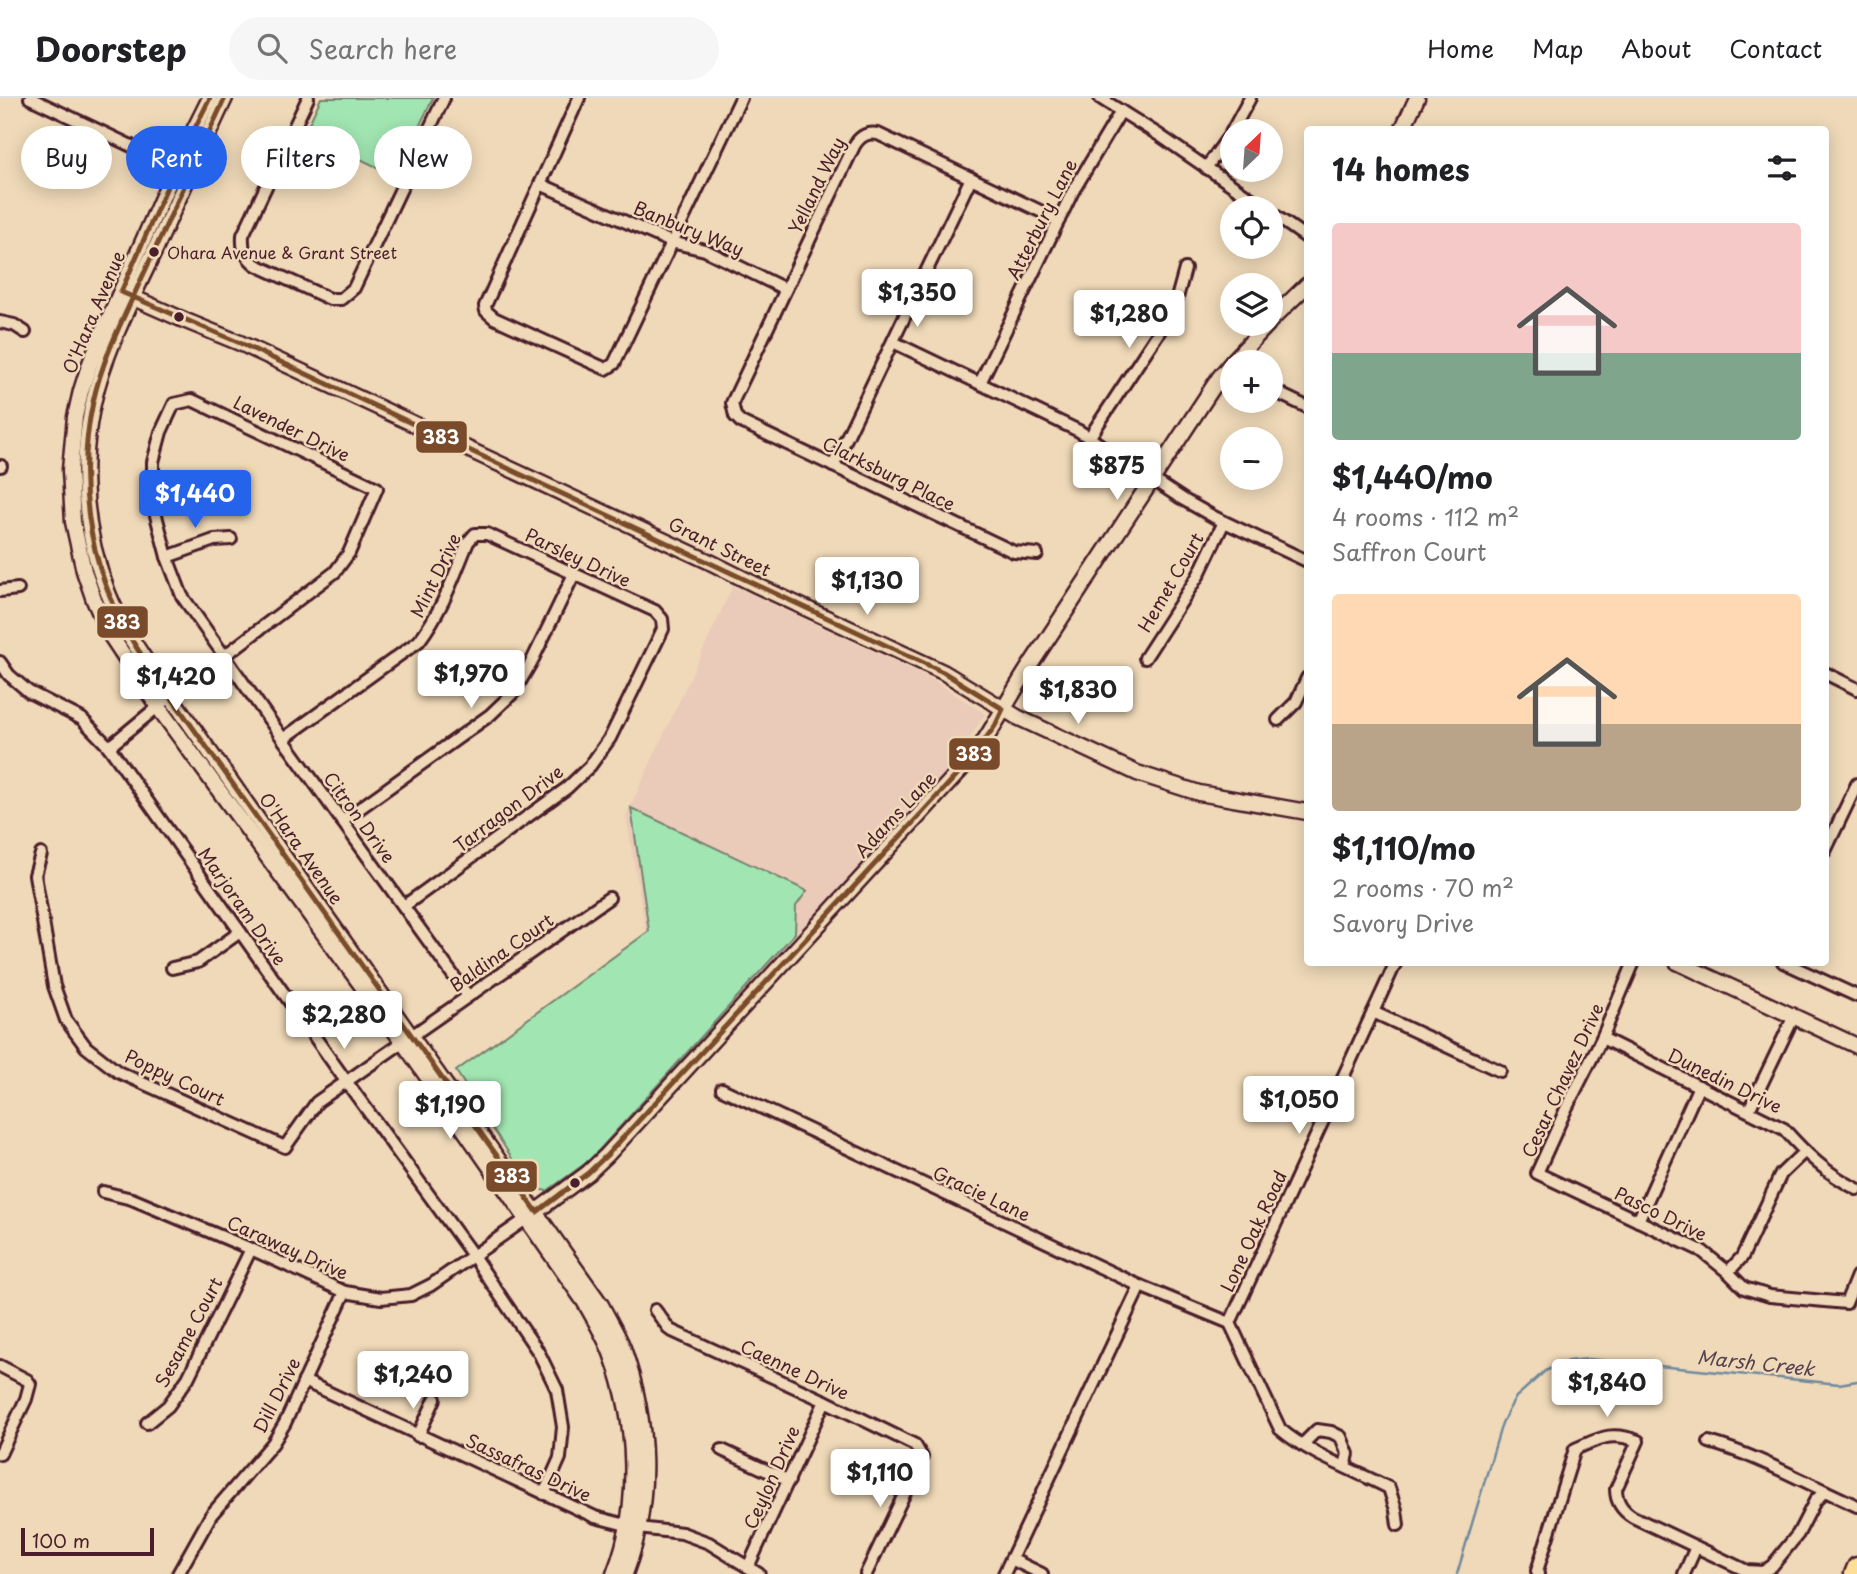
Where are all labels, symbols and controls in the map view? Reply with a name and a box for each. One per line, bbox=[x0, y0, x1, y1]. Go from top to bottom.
search box bbox=[229, 17, 719, 80]
text: Doorstep bbox=[35, 23, 187, 73]
icon: search bbox=[253, 29, 291, 67]
text: Search here bbox=[309, 29, 457, 68]
text: Home bbox=[1427, 30, 1494, 66]
text: Map bbox=[1532, 30, 1583, 66]
text: About bbox=[1621, 30, 1691, 66]
text: Contact bbox=[1729, 30, 1822, 66]
north arrow bbox=[1220, 119, 1283, 182]
map controls bbox=[1220, 119, 1283, 490]
chip: Buy bbox=[21, 126, 112, 189]
chip: Rent bbox=[126, 126, 227, 189]
chip: Filters bbox=[241, 126, 360, 189]
chip: New bbox=[374, 126, 472, 189]
street label: Yelland Way bbox=[781, 132, 851, 238]
text: 14 homes bbox=[1332, 146, 1470, 191]
icon: filters bbox=[1763, 149, 1801, 187]
street label: Atterbury Lane bbox=[999, 154, 1083, 284]
street label: Banbury Way bbox=[630, 194, 748, 262]
button: locate bbox=[1220, 196, 1283, 259]
place label: Ohara Avenue & Grant Street bbox=[167, 240, 398, 264]
marker: Ohara Avenue & Grant Street bbox=[147, 245, 161, 259]
street label: O'Hara Avenue bbox=[55, 246, 131, 378]
icon: home bbox=[1504, 268, 1630, 394]
pin: $1,350 bbox=[860, 270, 974, 329]
button: layers bbox=[1220, 273, 1283, 336]
text: $1,350 bbox=[878, 274, 956, 309]
pin: $1,280 bbox=[1072, 290, 1186, 350]
text: $1,280 bbox=[1090, 295, 1168, 330]
unlabelled marker bbox=[172, 310, 186, 324]
button: + bbox=[1220, 350, 1283, 413]
street label: Lavender Drive bbox=[229, 388, 355, 468]
line badge: 383 bbox=[415, 420, 468, 454]
text: 383 bbox=[423, 422, 460, 450]
button: − bbox=[1220, 427, 1283, 490]
street label: Clarksburg Place bbox=[818, 429, 960, 517]
pin: $875 bbox=[1076, 442, 1158, 502]
text: $875 bbox=[1089, 447, 1145, 482]
text: $1,440/mo bbox=[1332, 454, 1493, 499]
pin: $1,440 bbox=[138, 470, 252, 530]
text: $1,440 bbox=[155, 475, 235, 510]
text: 4 rooms · 112 m² bbox=[1332, 499, 1519, 534]
street label: Grant Street bbox=[664, 509, 776, 583]
street label: Parsley Drive bbox=[521, 521, 635, 593]
street label: Hemet Court bbox=[1130, 527, 1210, 637]
street label: Mint Drive bbox=[403, 528, 467, 622]
text: Saffron Court bbox=[1332, 534, 1486, 569]
pin: $1,130 bbox=[810, 558, 924, 617]
text: $1,130 bbox=[831, 562, 903, 597]
line badge: 383 bbox=[96, 605, 149, 639]
text: 383 bbox=[104, 607, 141, 635]
icon: home bbox=[1504, 639, 1630, 765]
pin: $1,970 bbox=[414, 650, 528, 710]
pin: $1,420 bbox=[119, 654, 233, 713]
text: $1,970 bbox=[434, 655, 508, 690]
text: $1,420 bbox=[136, 658, 216, 693]
pin: $1,830 bbox=[1021, 666, 1135, 726]
text: $1,830 bbox=[1039, 671, 1117, 706]
line badge: 383 bbox=[948, 737, 1001, 771]
text: 383 bbox=[956, 739, 993, 767]
street label: Tarragon Drive bbox=[448, 758, 568, 858]
street label: Adams Lane bbox=[848, 765, 942, 863]
street label: Citron Drive bbox=[318, 766, 402, 868]
street label: O'Hara Avenue bbox=[253, 787, 351, 910]
text: $1,110/mo bbox=[1332, 825, 1476, 870]
street label: Marjoram Drive bbox=[192, 842, 294, 970]
text: 2 rooms · 70 m² bbox=[1332, 870, 1514, 905]
text: Savory Drive bbox=[1332, 905, 1474, 940]
street label: Baldina Court bbox=[444, 906, 558, 998]
pin: $2,280 bbox=[287, 992, 401, 1051]
text: $2,280 bbox=[302, 996, 386, 1031]
street label: Cesar Chavez Drive bbox=[1514, 998, 1610, 1162]
street label: Dunedin Drive bbox=[1663, 1041, 1787, 1119]
street label: Poppy Court bbox=[120, 1042, 230, 1112]
pin: $1,050 bbox=[1242, 1076, 1356, 1136]
text: $1,050 bbox=[1259, 1081, 1339, 1116]
pin: $1,190 bbox=[393, 1082, 507, 1141]
text: $1,190 bbox=[415, 1086, 485, 1121]
street label: Gracie Lane bbox=[929, 1159, 1036, 1228]
line badge: 383 bbox=[485, 1160, 538, 1193]
text: 383 bbox=[494, 1161, 531, 1189]
street label: Lone Oak Road bbox=[1213, 1166, 1293, 1296]
unlabelled marker bbox=[568, 1176, 582, 1190]
street label: Pasco Drive bbox=[1610, 1179, 1712, 1247]
street label: Caraway Drive bbox=[223, 1208, 353, 1286]
street label: Sesame Court bbox=[148, 1272, 228, 1392]
street label: Caenne Drive bbox=[736, 1332, 854, 1406]
water label: Marsh Creek bbox=[1696, 1342, 1817, 1382]
pin: $1,240 bbox=[356, 1352, 470, 1411]
street label: Dill Drive bbox=[245, 1353, 307, 1437]
text: $1,240 bbox=[373, 1356, 453, 1391]
pin: $1,840 bbox=[1550, 1360, 1664, 1419]
text: $1,840 bbox=[1568, 1364, 1646, 1399]
street label: Ceylon Drive bbox=[736, 1421, 806, 1533]
street label: Sassafras Drive bbox=[462, 1426, 596, 1508]
pin: $1,110 bbox=[823, 1450, 937, 1509]
text: $1,110 bbox=[847, 1454, 913, 1489]
scale bar bbox=[21, 1525, 154, 1557]
text: 100 m bbox=[32, 1526, 90, 1554]

